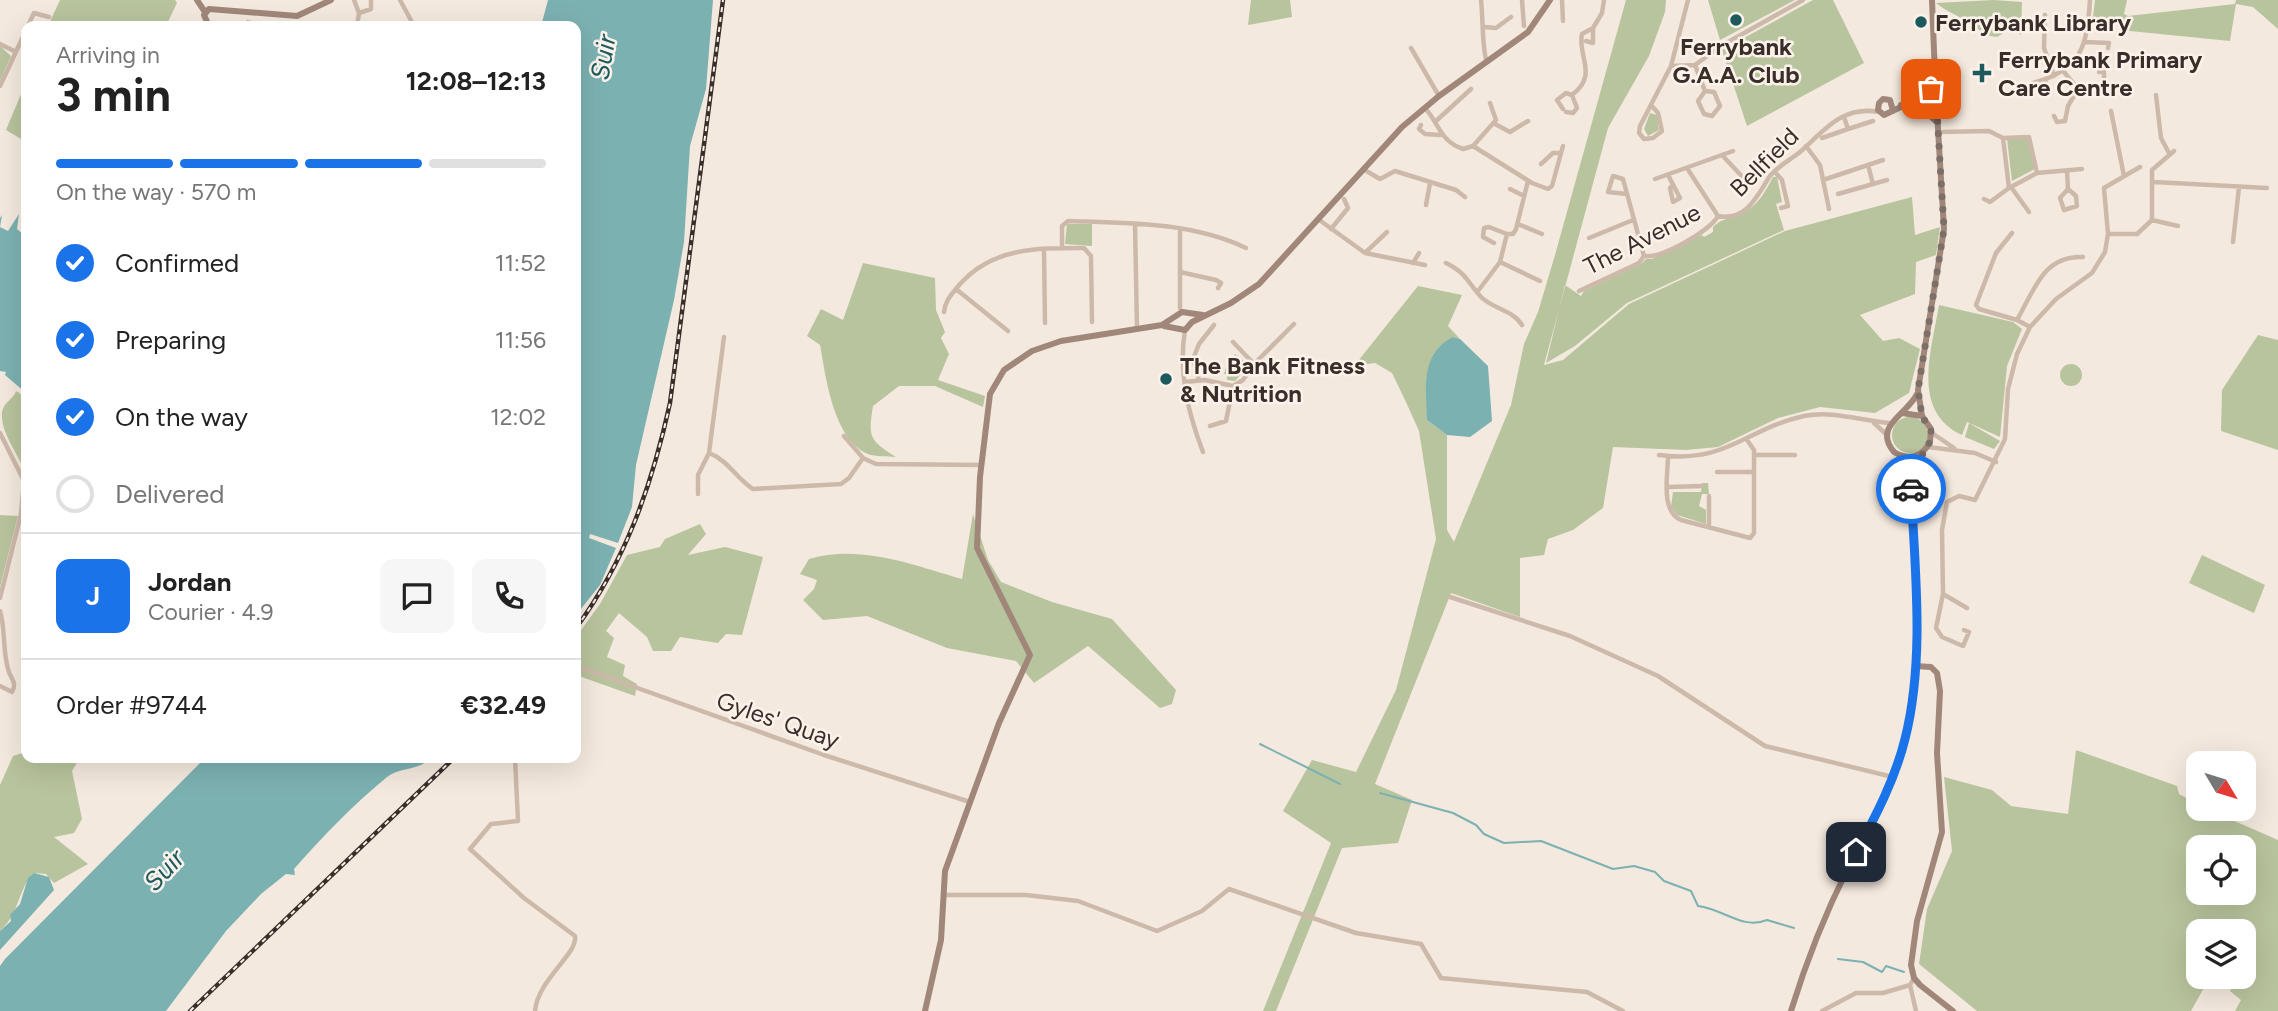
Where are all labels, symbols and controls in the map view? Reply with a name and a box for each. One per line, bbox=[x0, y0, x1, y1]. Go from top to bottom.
place label: Ferrybank Library bbox=[1935, 8, 2131, 37]
marker: Ferrybank G.A.A. Club bbox=[1728, 12, 1744, 28]
marker: Ferrybank Library bbox=[1913, 14, 1929, 30]
water label: Suir bbox=[583, 31, 623, 82]
place label: Ferrybank G.A.A. Club bbox=[1673, 32, 1799, 89]
text: Arriving in bbox=[56, 41, 160, 69]
place label: Ferrybank Primary Care Centre bbox=[1998, 45, 2202, 102]
pin bbox=[1901, 59, 1961, 119]
marker: Ferrybank Primary Care Centre bbox=[1972, 63, 1992, 83]
text: 12:08–12:13 bbox=[406, 65, 546, 97]
text: 3 min bbox=[56, 67, 171, 123]
icon: bag bbox=[1912, 70, 1950, 108]
street label: Bellfield bbox=[1724, 122, 1804, 202]
text: On the way · 570 m bbox=[56, 178, 256, 206]
street label: The Avenue bbox=[1579, 197, 1705, 281]
icon: check bbox=[56, 244, 94, 282]
text: Confirmed bbox=[115, 247, 239, 279]
text: 11:52 bbox=[495, 249, 546, 277]
icon: check bbox=[56, 321, 94, 359]
text: Preparing bbox=[115, 324, 226, 356]
text: 11:56 bbox=[495, 326, 546, 354]
place label: The Bank Fitness & Nutrition bbox=[1180, 351, 1365, 408]
marker: The Bank Fitness & Nutrition bbox=[1158, 371, 1174, 387]
icon: check bbox=[56, 398, 94, 436]
text: On the way bbox=[115, 401, 248, 433]
text: 12:02 bbox=[490, 403, 546, 431]
courier bbox=[1876, 454, 1946, 524]
icon: car bbox=[1892, 470, 1930, 508]
text: Delivered bbox=[115, 478, 224, 510]
button: chat bbox=[380, 559, 454, 633]
button: phone bbox=[472, 559, 546, 633]
text: Jordan bbox=[148, 566, 231, 598]
text: J bbox=[86, 580, 100, 612]
text: Courier · 4.9 bbox=[148, 598, 274, 626]
street label: Gyles' Quay bbox=[713, 685, 844, 755]
text: Order #9744 bbox=[56, 689, 207, 721]
text: €32.49 bbox=[460, 689, 546, 721]
north arrow bbox=[2186, 751, 2256, 821]
map controls bbox=[2186, 751, 2256, 989]
pin bbox=[1826, 822, 1886, 882]
icon: home bbox=[1837, 833, 1875, 871]
button: locate bbox=[2186, 835, 2256, 905]
water label: Suir bbox=[137, 842, 192, 898]
button: layers bbox=[2186, 919, 2256, 989]

